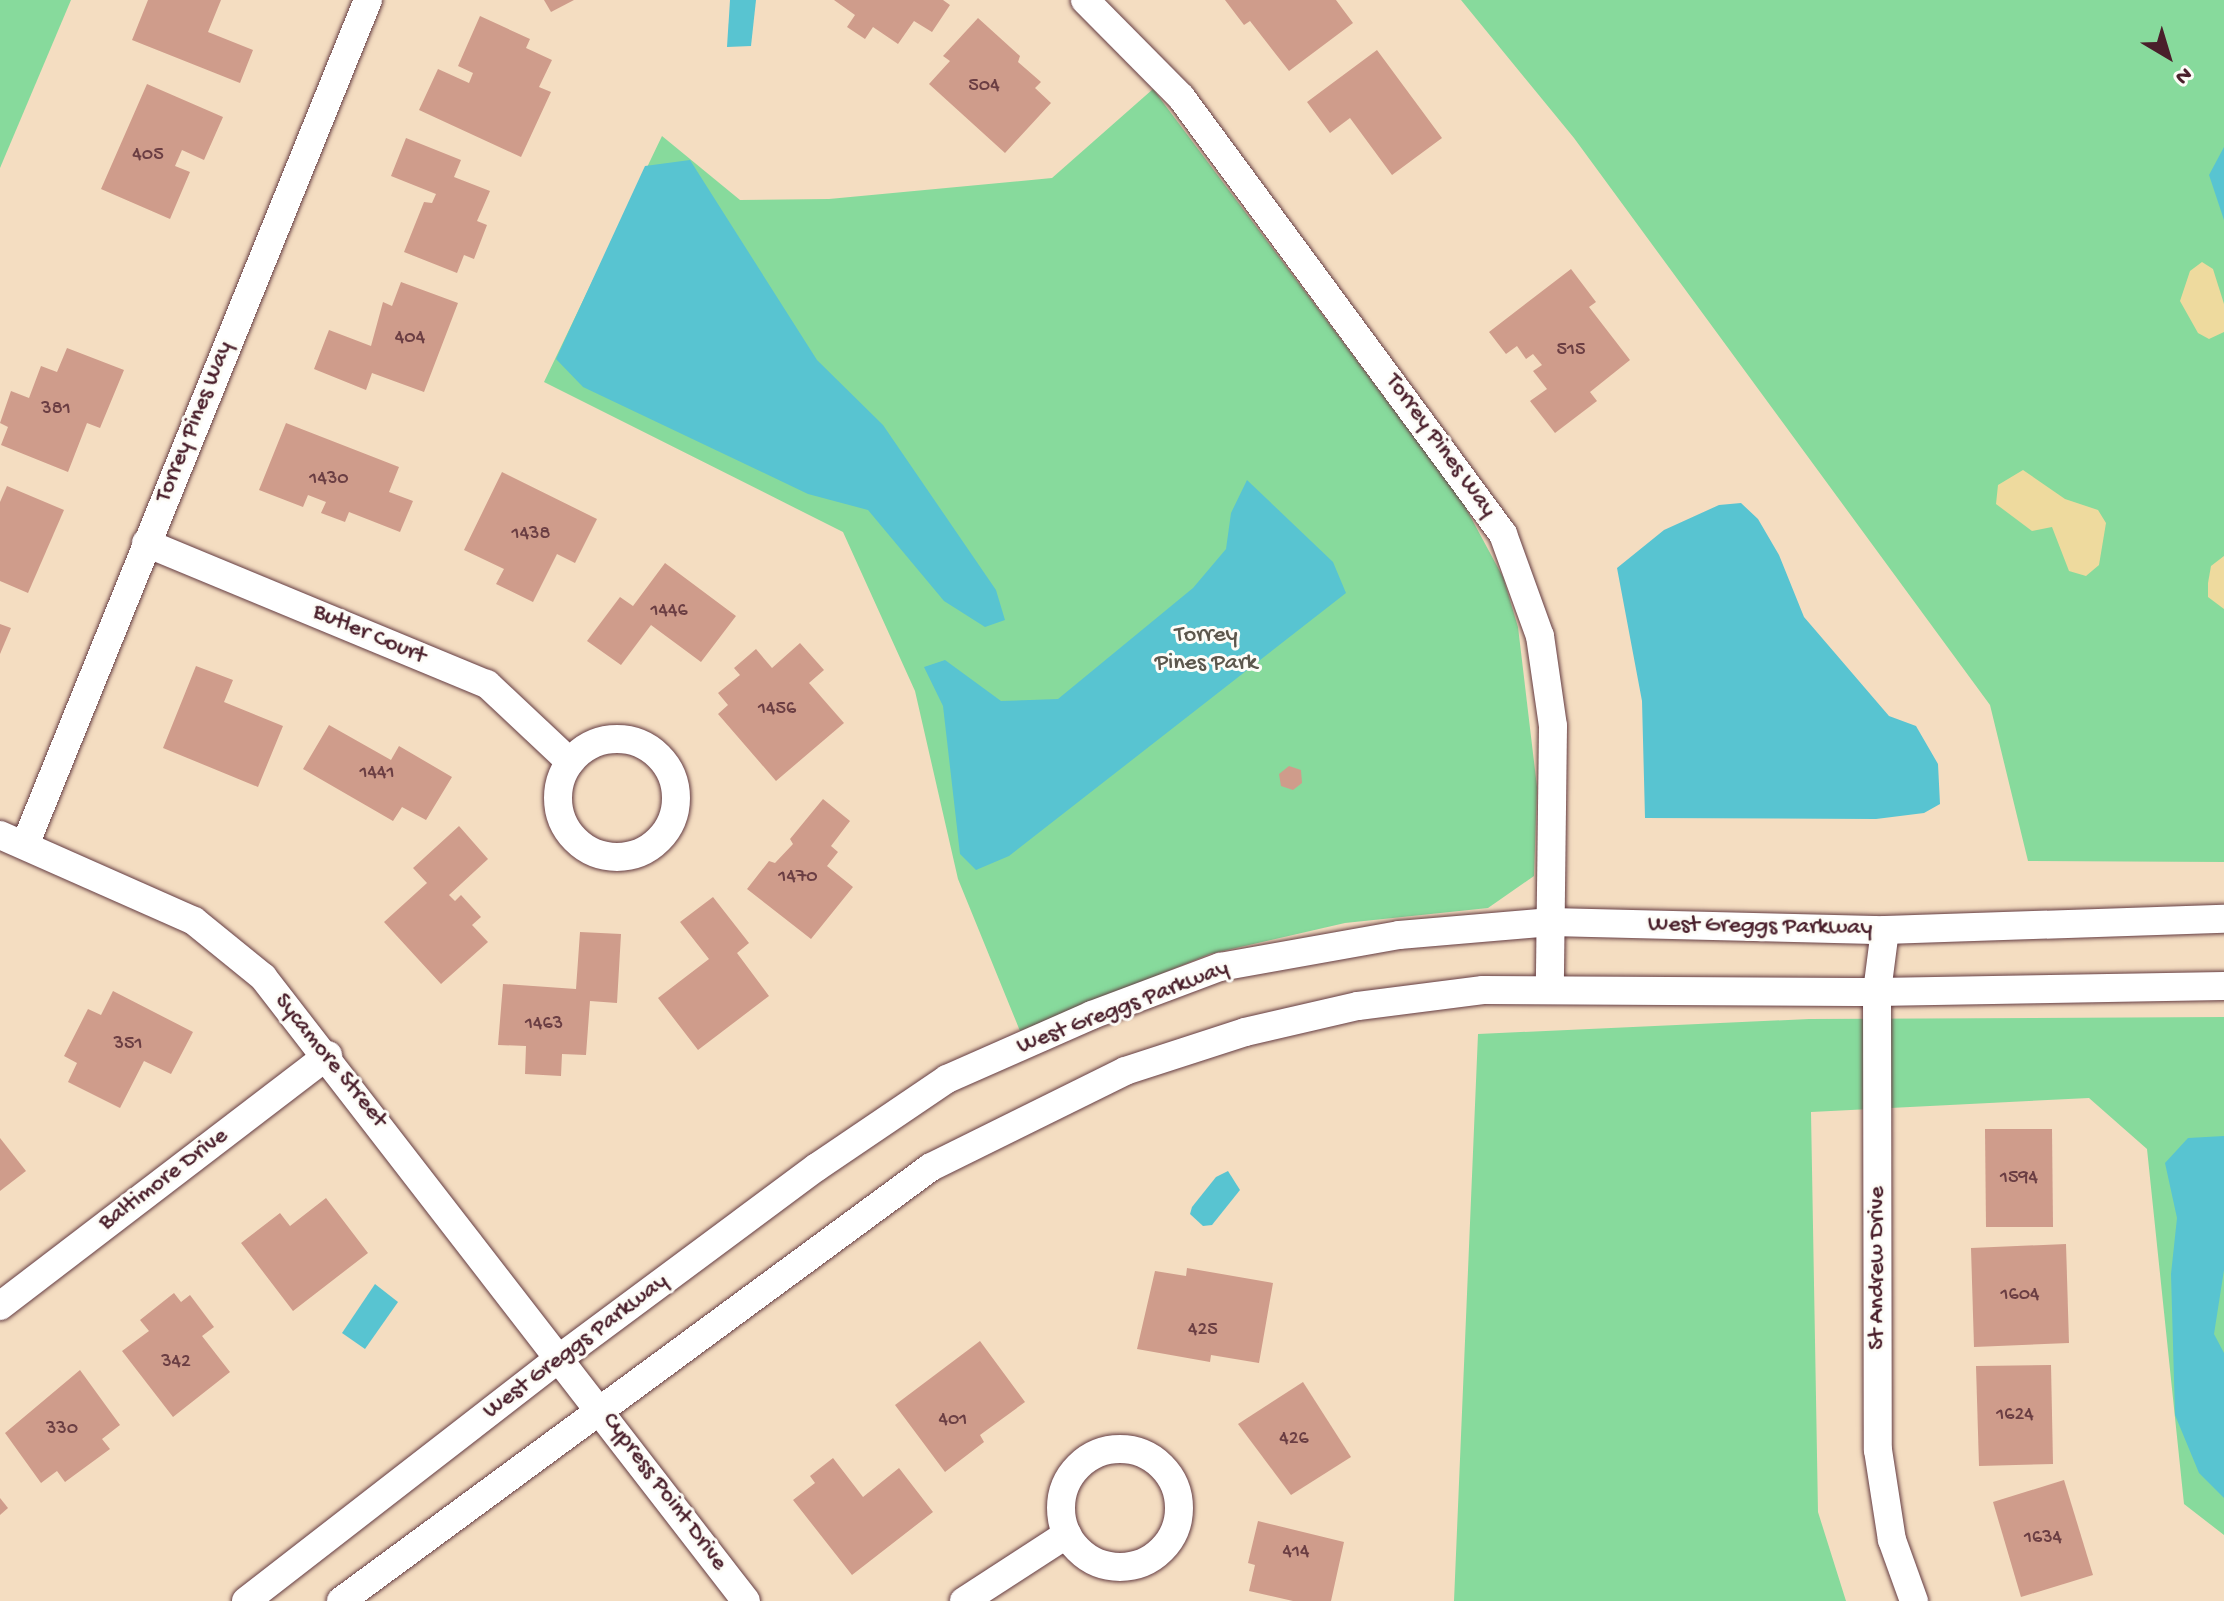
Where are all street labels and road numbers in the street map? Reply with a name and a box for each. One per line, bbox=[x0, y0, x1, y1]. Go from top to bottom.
street label: Torrey Pines Way bbox=[150, 337, 240, 507]
street label: Torrey Pines Way bbox=[1378, 368, 1502, 524]
street label: Butler Court bbox=[308, 598, 430, 672]
street label: West Greggs Parkway bbox=[1648, 911, 1872, 943]
street label: West Greggs Parkway bbox=[1013, 954, 1233, 1062]
street label: Sycamore Street bbox=[267, 988, 393, 1134]
street label: Baltimore Drive bbox=[94, 1122, 234, 1238]
street label: St Andrew Drive bbox=[1864, 1186, 1892, 1350]
street label: West Greggs Parkway bbox=[478, 1268, 674, 1426]
street label: Cypress Point Drive bbox=[595, 1407, 733, 1577]

